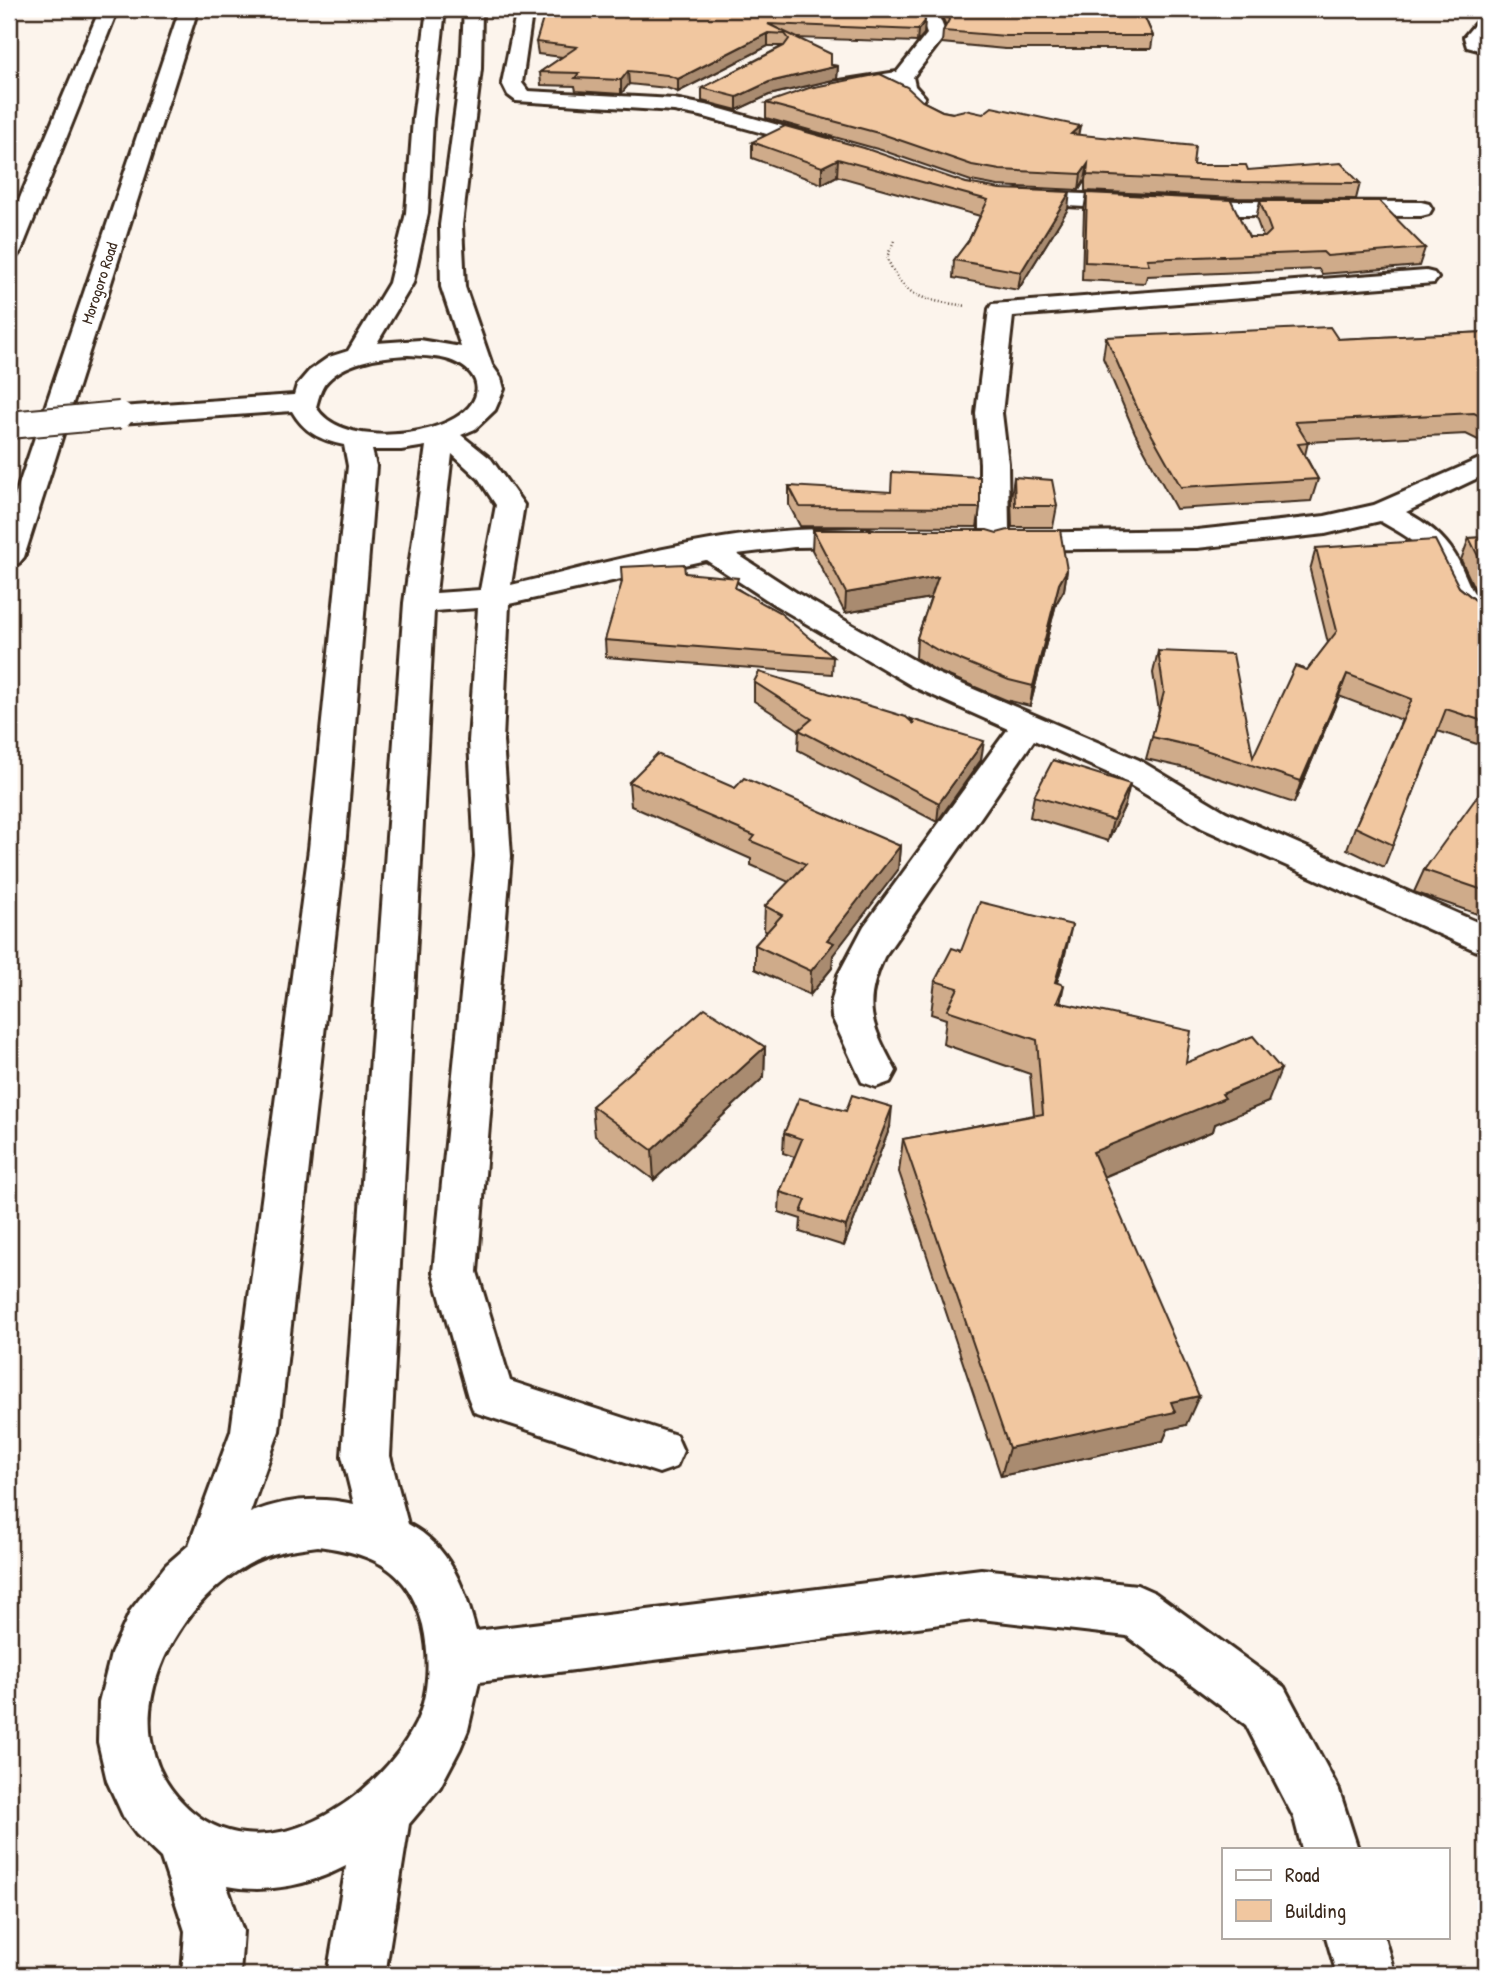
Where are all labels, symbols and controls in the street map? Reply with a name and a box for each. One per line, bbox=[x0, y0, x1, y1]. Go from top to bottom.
street label: Morogoro Road bbox=[75, 239, 123, 327]
legend bbox=[1222, 1848, 1450, 1938]
text: Road bbox=[1285, 1860, 1319, 1889]
text: Building bbox=[1285, 1896, 1346, 1925]

